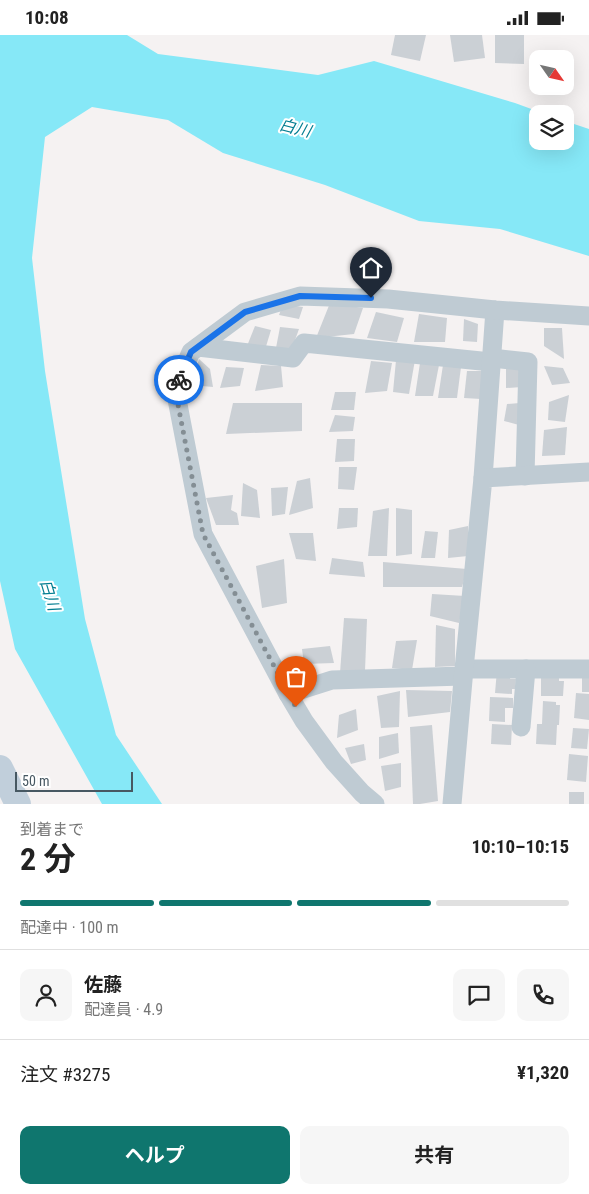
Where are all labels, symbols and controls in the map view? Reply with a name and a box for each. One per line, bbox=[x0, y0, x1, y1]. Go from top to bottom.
text: 10:08 bbox=[25, 6, 69, 29]
north arrow bbox=[529, 50, 574, 95]
map controls bbox=[529, 50, 574, 150]
button: layers bbox=[529, 105, 574, 150]
water label: 白川 bbox=[277, 115, 315, 142]
pin bbox=[350, 247, 392, 298]
icon: home bbox=[357, 254, 385, 282]
courier bbox=[154, 355, 204, 405]
icon: bike bbox=[165, 366, 193, 394]
water label: 白川 bbox=[36, 577, 64, 615]
pin bbox=[275, 656, 317, 707]
icon: bag bbox=[282, 663, 310, 691]
scale bar bbox=[15, 769, 132, 792]
text: 50 m bbox=[22, 773, 50, 789]
text: 到着まで bbox=[20, 820, 84, 839]
text: 10:10–10:15 bbox=[471, 835, 569, 858]
text: 2 分 bbox=[20, 840, 76, 878]
text: 配達中 · 100 m bbox=[20, 918, 119, 937]
button: person bbox=[20, 969, 72, 1021]
button: chat bbox=[453, 969, 505, 1021]
button: phone bbox=[517, 969, 569, 1021]
text: 佐藤 bbox=[84, 973, 122, 996]
text: 配達員 · 4.9 bbox=[84, 1000, 163, 1019]
text: ¥1,320 bbox=[517, 1061, 569, 1084]
text: 注文 #3275 bbox=[20, 1063, 110, 1086]
button: ヘルプ bbox=[20, 1126, 290, 1184]
button: 共有 bbox=[300, 1126, 569, 1184]

